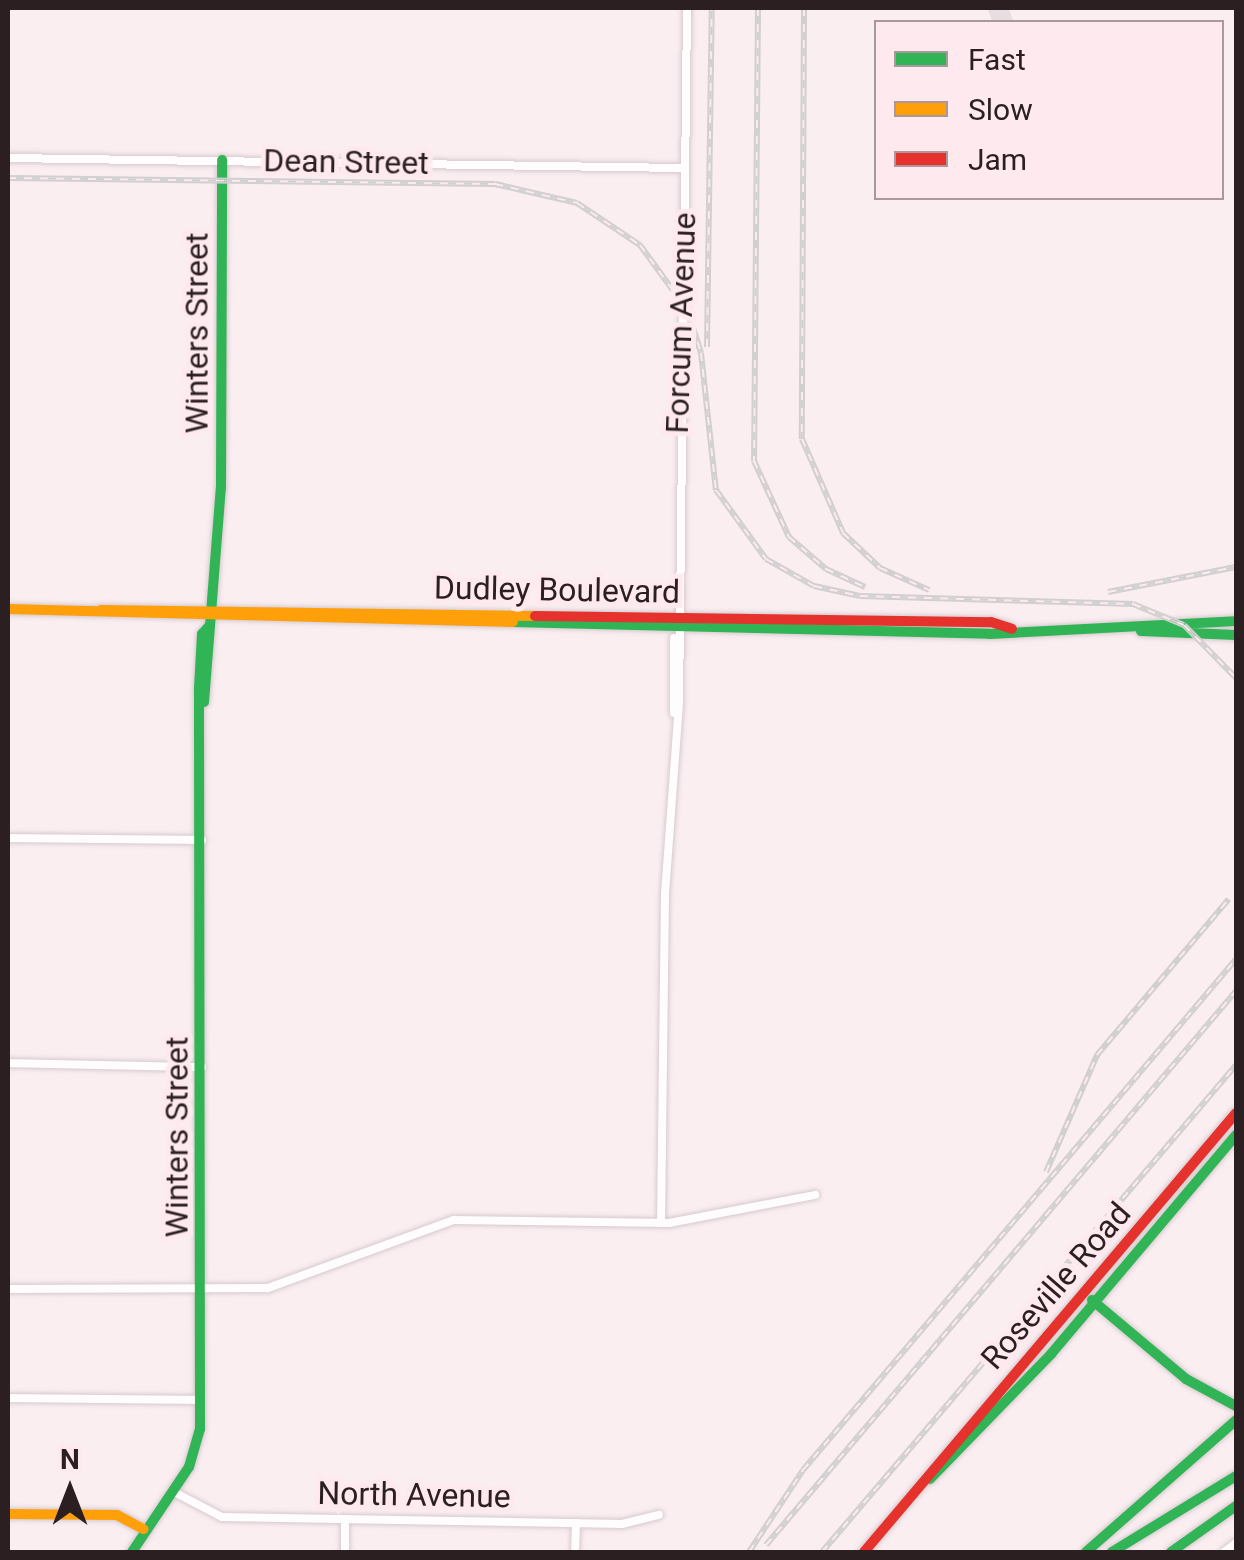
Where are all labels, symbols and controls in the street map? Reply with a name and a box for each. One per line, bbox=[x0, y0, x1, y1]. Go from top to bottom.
legend bbox=[874, 20, 1224, 200]
text: Fast bbox=[968, 42, 1026, 77]
text: Slow bbox=[968, 92, 1033, 127]
street label: Dean Street bbox=[263, 141, 429, 183]
text: Jam bbox=[968, 142, 1027, 177]
street label: Forcum Avenue bbox=[658, 212, 704, 434]
street label: Winters Street bbox=[178, 232, 216, 433]
street label: Dudley Boulevard bbox=[434, 569, 680, 611]
street label: Winters Street bbox=[158, 1036, 196, 1238]
street label: Roseville Road bbox=[973, 1195, 1139, 1377]
north arrow bbox=[20, 1440, 120, 1540]
text: N bbox=[60, 1443, 80, 1476]
street label: North Avenue bbox=[317, 1474, 511, 1516]

